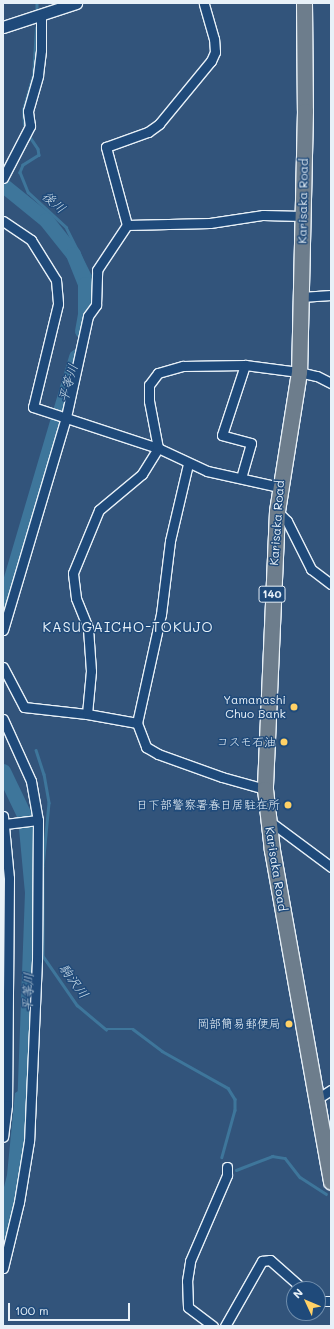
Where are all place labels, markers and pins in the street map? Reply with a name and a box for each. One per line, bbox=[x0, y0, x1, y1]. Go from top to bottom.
place label: Yamanashi Chuo Bank bbox=[223, 693, 286, 721]
marker: Yamanashi Chuo Bank bbox=[289, 702, 299, 712]
place label: コスモ石油 bbox=[216, 735, 276, 749]
marker: コスモ石油 bbox=[279, 737, 289, 747]
place label: 日下部警察署春日居駐在所 bbox=[136, 798, 280, 812]
marker: 日下部警察署春日居駐在所 bbox=[283, 800, 293, 810]
place label: 岡部簡易郵便局 bbox=[197, 1017, 281, 1031]
marker: 岡部簡易郵便局 bbox=[284, 1019, 294, 1029]

